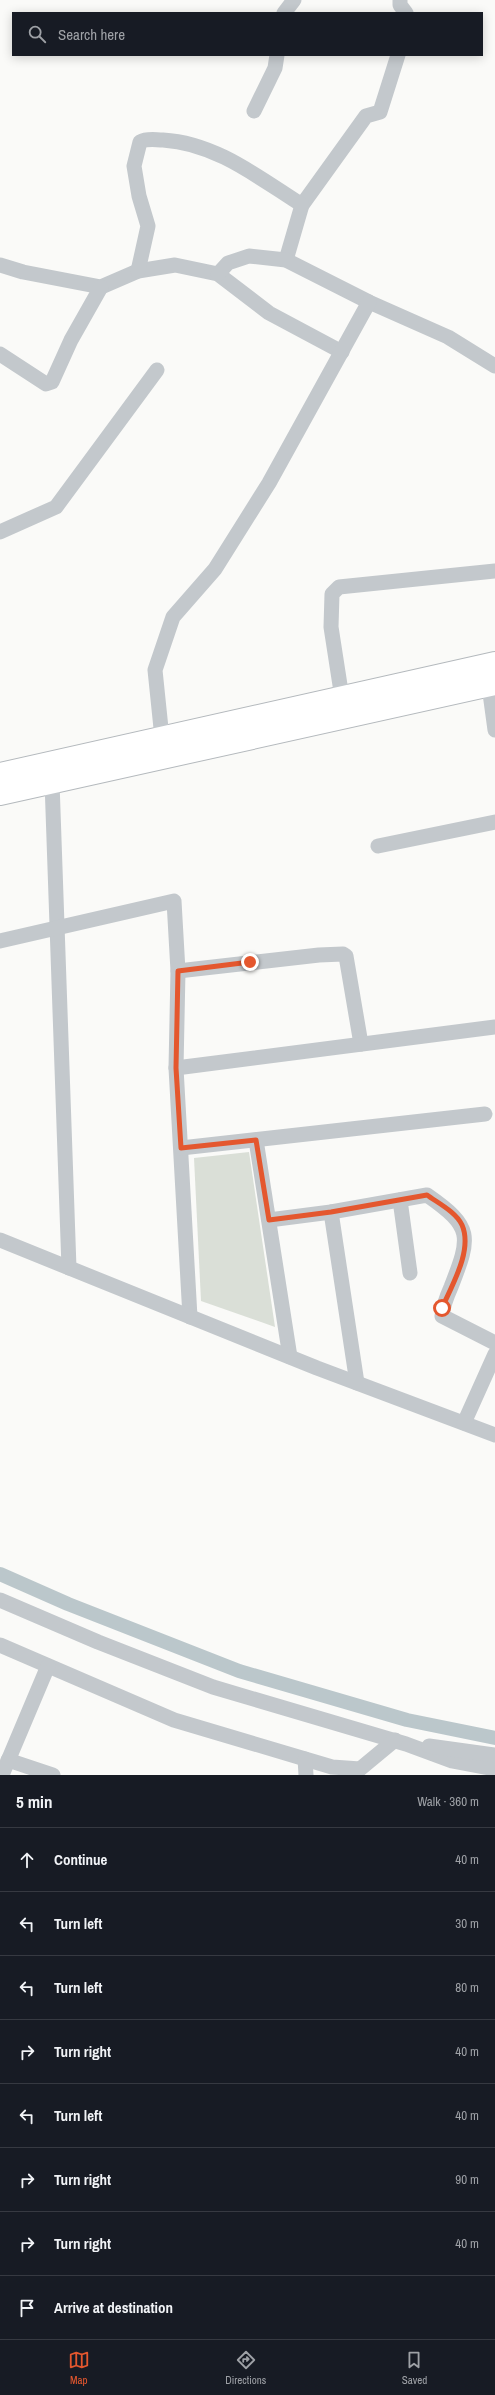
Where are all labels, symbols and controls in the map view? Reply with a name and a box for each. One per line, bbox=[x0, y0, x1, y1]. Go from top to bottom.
search box bbox=[12, 12, 483, 56]
icon: search bbox=[26, 23, 48, 45]
text: Search here bbox=[58, 24, 125, 45]
route end bbox=[241, 953, 259, 971]
route start bbox=[433, 1299, 451, 1317]
text: 5 min bbox=[16, 1790, 52, 1813]
text: Walk · 360 m bbox=[417, 1793, 479, 1810]
icon: ahead bbox=[16, 1849, 38, 1871]
text: Continue bbox=[54, 1849, 107, 1870]
text: 40 m bbox=[455, 1851, 479, 1868]
icon: left bbox=[16, 1913, 38, 1935]
text: Turn left bbox=[54, 1913, 102, 1934]
text: 30 m bbox=[455, 1915, 479, 1932]
icon: left bbox=[16, 1977, 38, 1999]
text: Turn left bbox=[54, 1977, 102, 1998]
text: 80 m bbox=[455, 1979, 479, 1996]
icon: right bbox=[16, 2041, 38, 2063]
text: Turn right bbox=[54, 2041, 111, 2062]
text: 40 m bbox=[455, 2043, 479, 2060]
icon: left bbox=[16, 2105, 38, 2127]
text: Turn left bbox=[54, 2105, 102, 2126]
text: 40 m bbox=[455, 2107, 479, 2124]
icon: right bbox=[16, 2169, 38, 2191]
text: Turn right bbox=[54, 2169, 111, 2190]
text: 90 m bbox=[455, 2171, 479, 2188]
icon: right bbox=[16, 2233, 38, 2255]
text: Turn right bbox=[54, 2233, 111, 2254]
text: 40 m bbox=[455, 2235, 479, 2252]
icon: arrive bbox=[16, 2297, 38, 2319]
text: Arrive at destination bbox=[54, 2297, 173, 2318]
tab: Map bbox=[68, 2349, 90, 2387]
tab: Directions bbox=[225, 2349, 266, 2387]
tab: Saved bbox=[402, 2349, 427, 2387]

